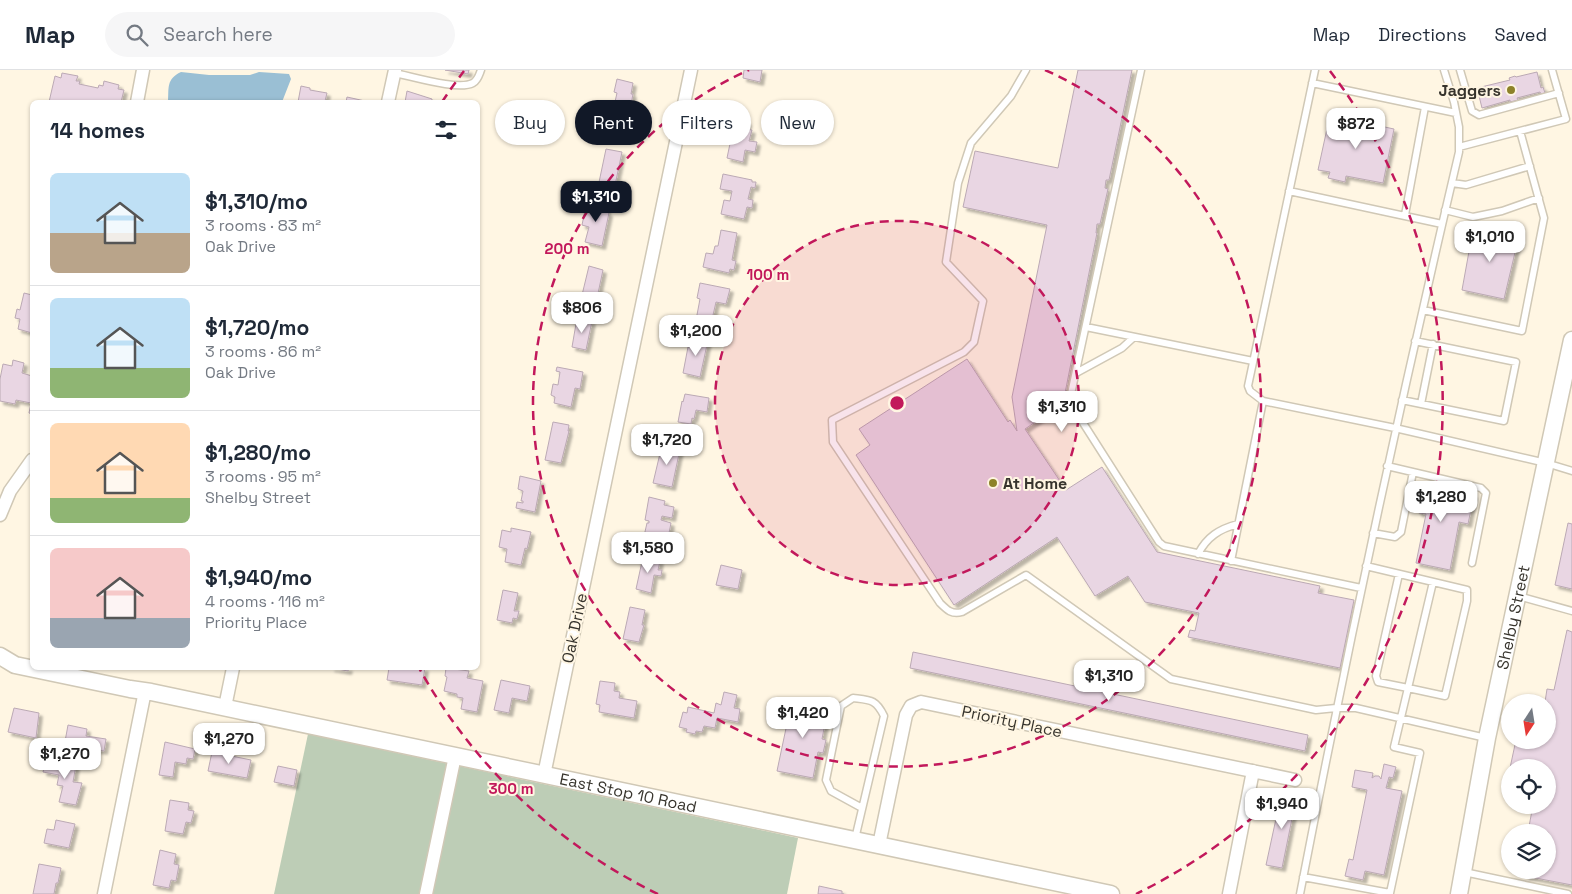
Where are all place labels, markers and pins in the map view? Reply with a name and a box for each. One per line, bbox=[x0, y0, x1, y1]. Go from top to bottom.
place label: Jaggers bbox=[1439, 80, 1501, 101]
marker: Jaggers bbox=[1505, 84, 1517, 96]
pin: $872 bbox=[1326, 108, 1386, 150]
pin: $1,310 bbox=[555, 180, 637, 223]
pin: $1,010 bbox=[1449, 220, 1531, 263]
pin: $806 bbox=[552, 292, 612, 334]
pin: $1,200 bbox=[655, 314, 737, 357]
pin: $1,310 bbox=[1021, 390, 1103, 433]
centre of rings bbox=[888, 394, 906, 412]
pin: $1,720 bbox=[626, 424, 708, 466]
place label: At Home bbox=[1003, 473, 1067, 494]
marker: At Home bbox=[987, 477, 999, 489]
pin: $1,280 bbox=[1400, 480, 1482, 523]
pin: $1,580 bbox=[607, 532, 689, 574]
pin: $1,310 bbox=[1068, 660, 1150, 702]
pin: $1,420 bbox=[762, 696, 844, 739]
pin: $1,270 bbox=[188, 722, 270, 765]
pin: $1,270 bbox=[24, 738, 106, 780]
pin: $1,940 bbox=[1241, 788, 1323, 830]

